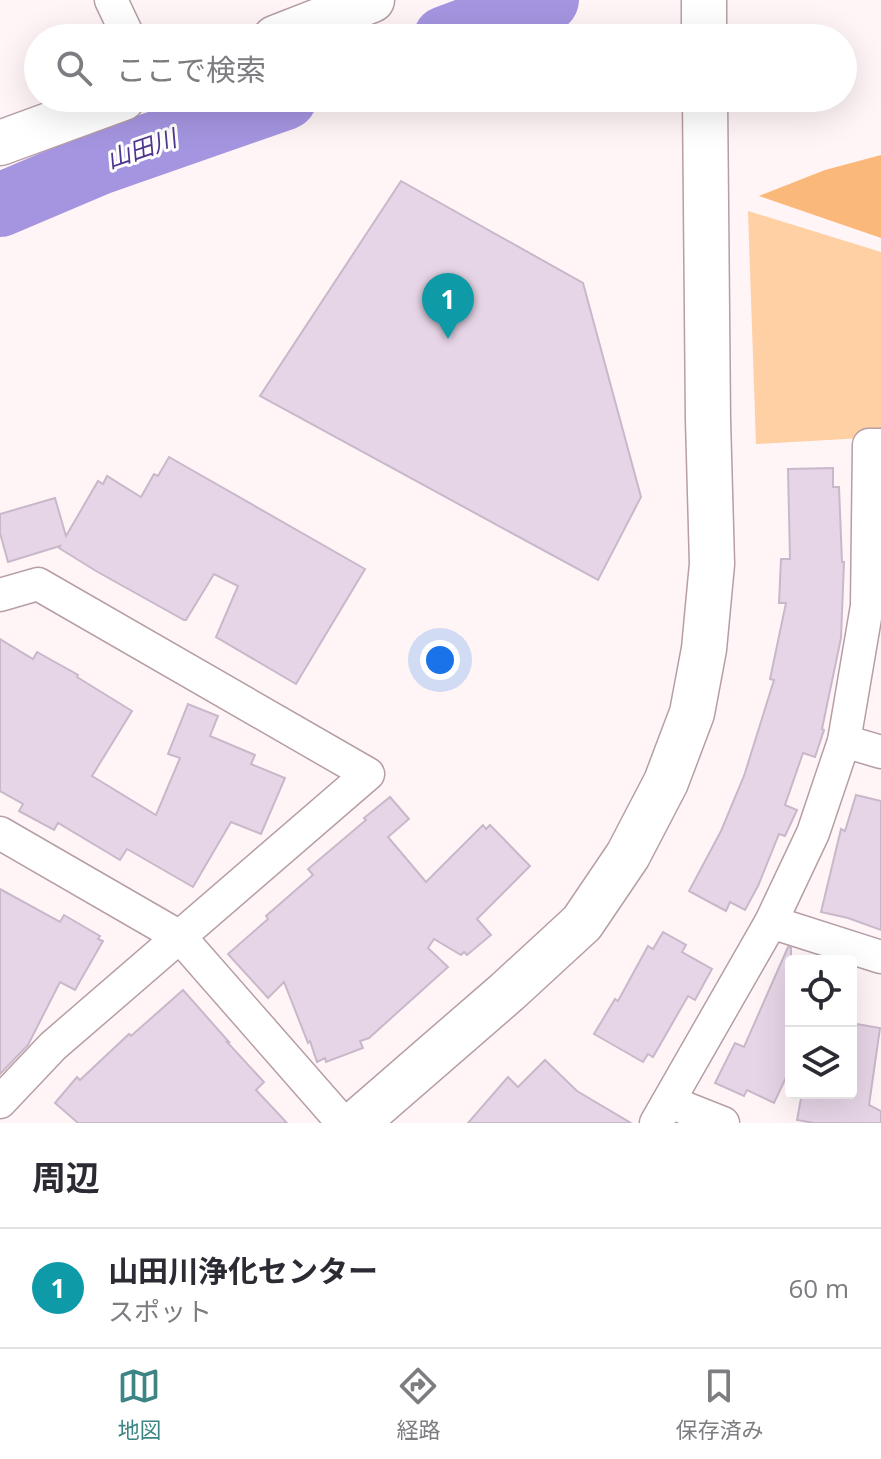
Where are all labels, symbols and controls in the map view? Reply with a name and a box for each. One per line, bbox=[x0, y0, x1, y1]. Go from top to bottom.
search box bbox=[24, 24, 857, 112]
icon: search bbox=[52, 46, 96, 90]
text: ここで検索 bbox=[116, 49, 266, 90]
water label: 山田川 bbox=[102, 120, 183, 175]
pin: 1 bbox=[422, 273, 474, 339]
your location bbox=[420, 640, 460, 680]
map controls bbox=[785, 955, 857, 1099]
button: locate bbox=[785, 955, 857, 1027]
button: layers bbox=[785, 1027, 857, 1099]
text: 周辺 bbox=[32, 1154, 100, 1200]
text: 山田川浄化センター bbox=[108, 1250, 378, 1291]
text: 1 bbox=[51, 1270, 65, 1306]
text: 60 m bbox=[788, 1270, 849, 1306]
text: スポット bbox=[108, 1293, 212, 1329]
tab: 地図 bbox=[117, 1364, 162, 1444]
tab: 経路 bbox=[396, 1364, 441, 1444]
tab: 保存済み bbox=[675, 1364, 764, 1444]

